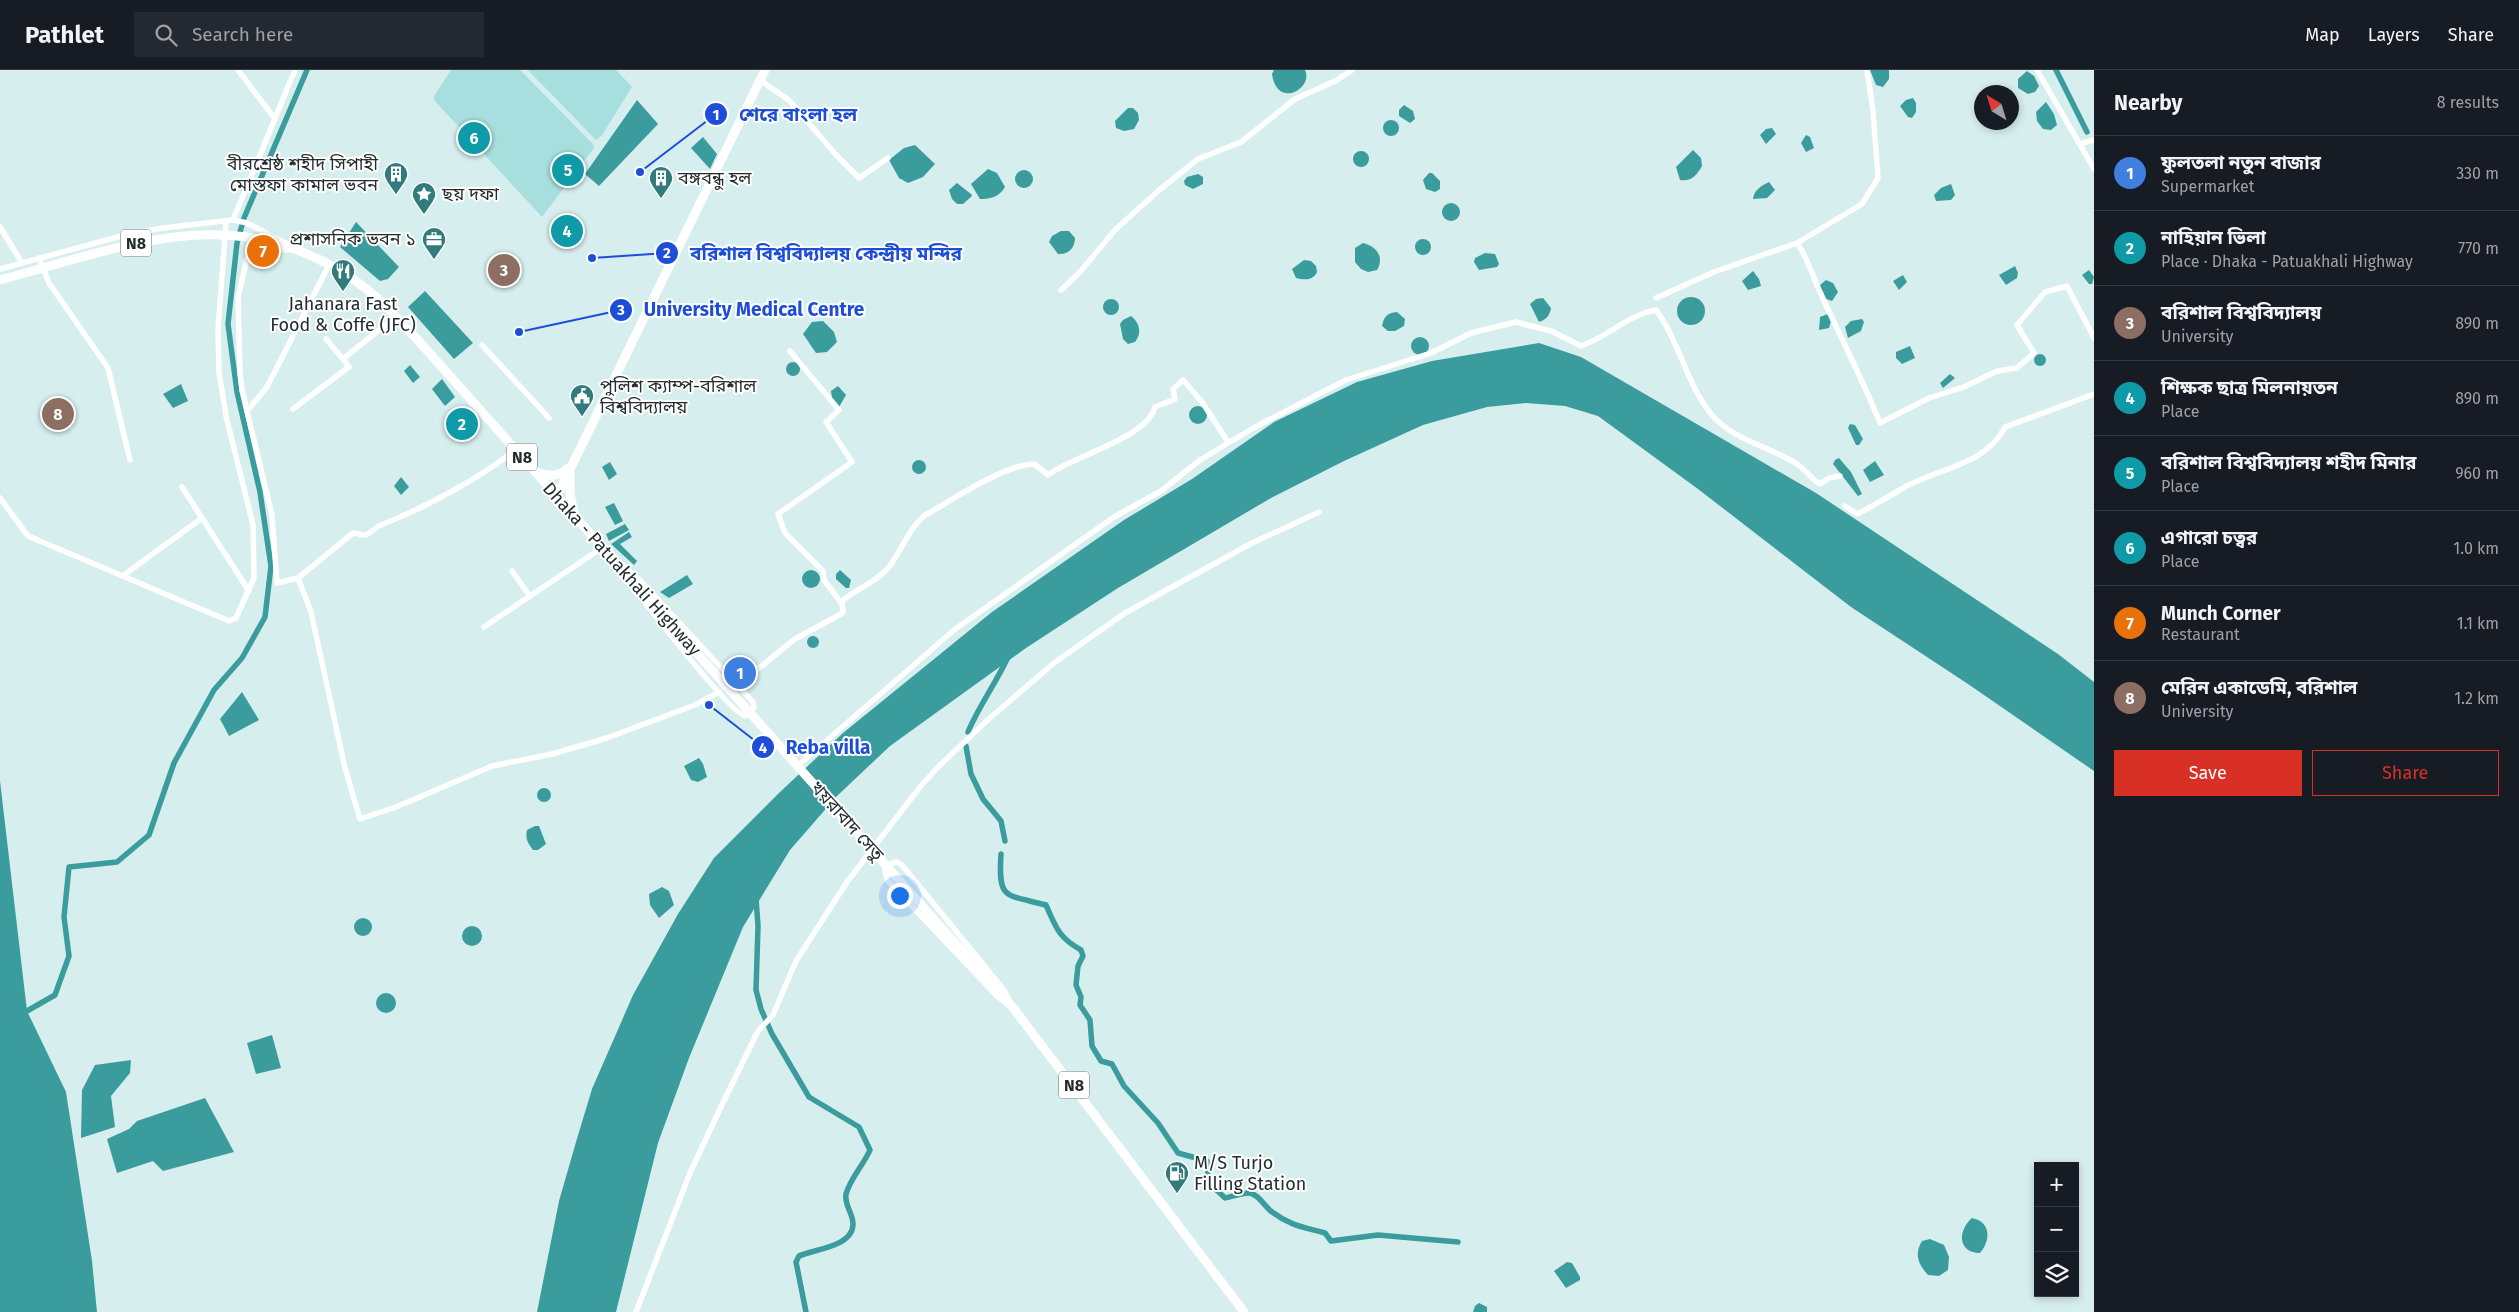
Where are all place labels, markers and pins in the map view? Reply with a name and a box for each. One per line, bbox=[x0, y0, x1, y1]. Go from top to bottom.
callout: শেরে বাংলা হল bbox=[704, 97, 867, 131]
pin: 6 bbox=[458, 119, 490, 157]
pin: 5 bbox=[552, 151, 584, 189]
place label: বীরশ্রেষ্ঠ শহীদ সিপাহী মোস্তফা কামাল ভবন bbox=[226, 153, 379, 196]
building icon: বীরশ্রেষ্ঠ শহীদ সিপাহী মোস্তফা কামাল ভবন bbox=[383, 161, 409, 195]
building icon: বঙ্গবন্ধু হল bbox=[648, 165, 674, 199]
place label: বঙ্গবন্ধু হল bbox=[677, 167, 752, 191]
place icon: ছয় দফা bbox=[411, 181, 437, 215]
place label: ছয় দফা bbox=[441, 183, 499, 205]
pin: 4 bbox=[551, 212, 583, 250]
office icon: প্রশাসনিক ভবন ১ bbox=[421, 226, 447, 260]
place label: প্রশাসনিক ভবন ১ bbox=[289, 228, 416, 250]
pin: 7 bbox=[247, 232, 279, 270]
callout: বরিশাল বিশ্ববিদ্যালয় কেন্দ্রীয় মন্দির bbox=[655, 236, 972, 270]
pin: 3 bbox=[488, 251, 520, 289]
restaurant icon: Jahanara Fast Food & Coffe (JFC) bbox=[330, 258, 356, 292]
place label: Jahanara Fast Food & Coffe (JFC) bbox=[270, 293, 416, 336]
callout: University Medical Centre bbox=[609, 293, 874, 327]
place label: পুলিশ ক্যাম্প-বরিশাল বিশ্ববিদ্যালয় bbox=[599, 375, 757, 418]
public building icon: পুলিশ ক্যাম্প-বরিশাল বিশ্ববিদ্যালয় bbox=[569, 383, 595, 417]
pin: 8 bbox=[42, 395, 74, 433]
pin: 2 bbox=[446, 405, 478, 443]
pin: 1 bbox=[724, 654, 756, 692]
callout: Reba villa bbox=[750, 730, 880, 764]
place label: M/S Turjo Filling Station bbox=[1194, 1152, 1306, 1195]
fuel station icon: M/S Turjo Filling Station bbox=[1164, 1160, 1190, 1194]

